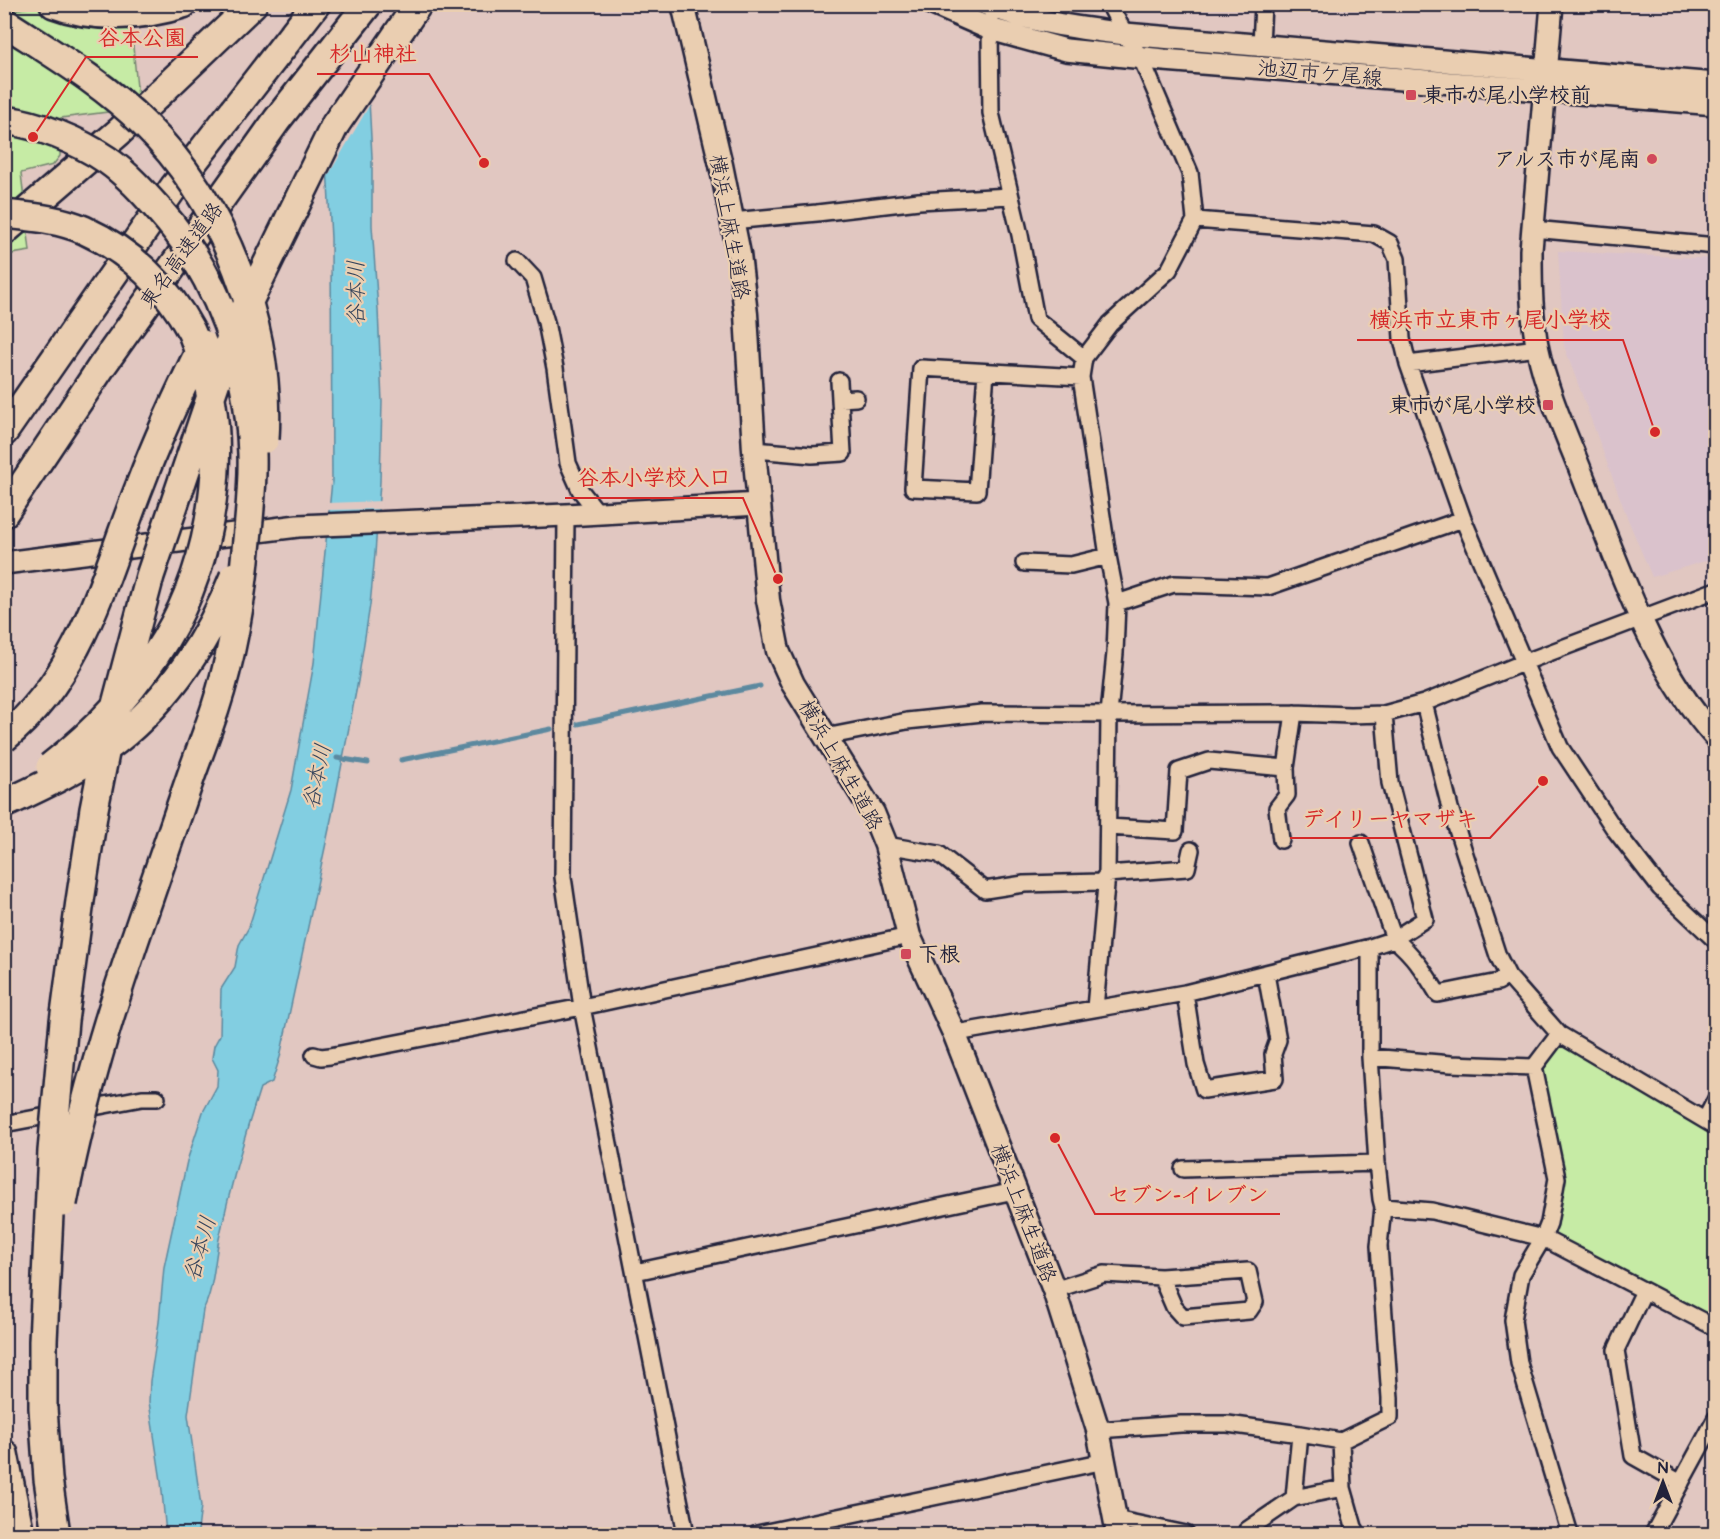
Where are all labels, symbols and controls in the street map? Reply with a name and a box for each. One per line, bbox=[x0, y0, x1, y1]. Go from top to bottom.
callout: 谷本公園 bbox=[86, 17, 198, 57]
text: 谷本公園 bbox=[98, 23, 186, 54]
callout: 杉山神社 bbox=[317, 34, 429, 74]
text: 杉山神社 bbox=[329, 39, 417, 70]
street label: 池辺市ケ尾線 bbox=[1256, 54, 1384, 93]
place label: 東市が尾小学校前 bbox=[1423, 81, 1591, 110]
marker: 東市が尾小学校前 bbox=[1404, 88, 1418, 102]
place label: アルス市が尾南 bbox=[1494, 145, 1640, 174]
street label: 横浜上麻生道路 bbox=[702, 152, 757, 302]
marker: アルス市が尾南 bbox=[1645, 152, 1659, 166]
street label: 東名高速道路 bbox=[133, 196, 230, 315]
water label: 谷本川 bbox=[341, 260, 372, 326]
callout: 横浜市立東市ヶ尾小学校 bbox=[1357, 300, 1623, 340]
text: 横浜市立東市ヶ尾小学校 bbox=[1369, 305, 1611, 336]
place label: 東市が尾小学校 bbox=[1389, 391, 1536, 420]
marker: 東市が尾小学校 bbox=[1541, 398, 1555, 412]
callout: 谷本小学校入口 bbox=[565, 458, 743, 498]
text: 谷本小学校入口 bbox=[577, 463, 731, 494]
street label: 横浜上麻生道路 bbox=[791, 694, 890, 836]
water label: 谷本川 bbox=[295, 741, 339, 812]
callout: デイリーヤマザキ bbox=[1290, 798, 1490, 838]
text: デイリーヤマザキ bbox=[1302, 804, 1478, 835]
place label: 下根 bbox=[918, 940, 960, 969]
marker: 下根 bbox=[899, 947, 913, 961]
street label: 横浜上麻生道路 bbox=[984, 1139, 1063, 1287]
callout: セブン-イレブン bbox=[1095, 1174, 1280, 1214]
text: セブン-イレブン bbox=[1108, 1180, 1268, 1211]
water label: 谷本川 bbox=[176, 1212, 224, 1284]
north arrow bbox=[1633, 1452, 1693, 1512]
text: N bbox=[1658, 1457, 1668, 1479]

